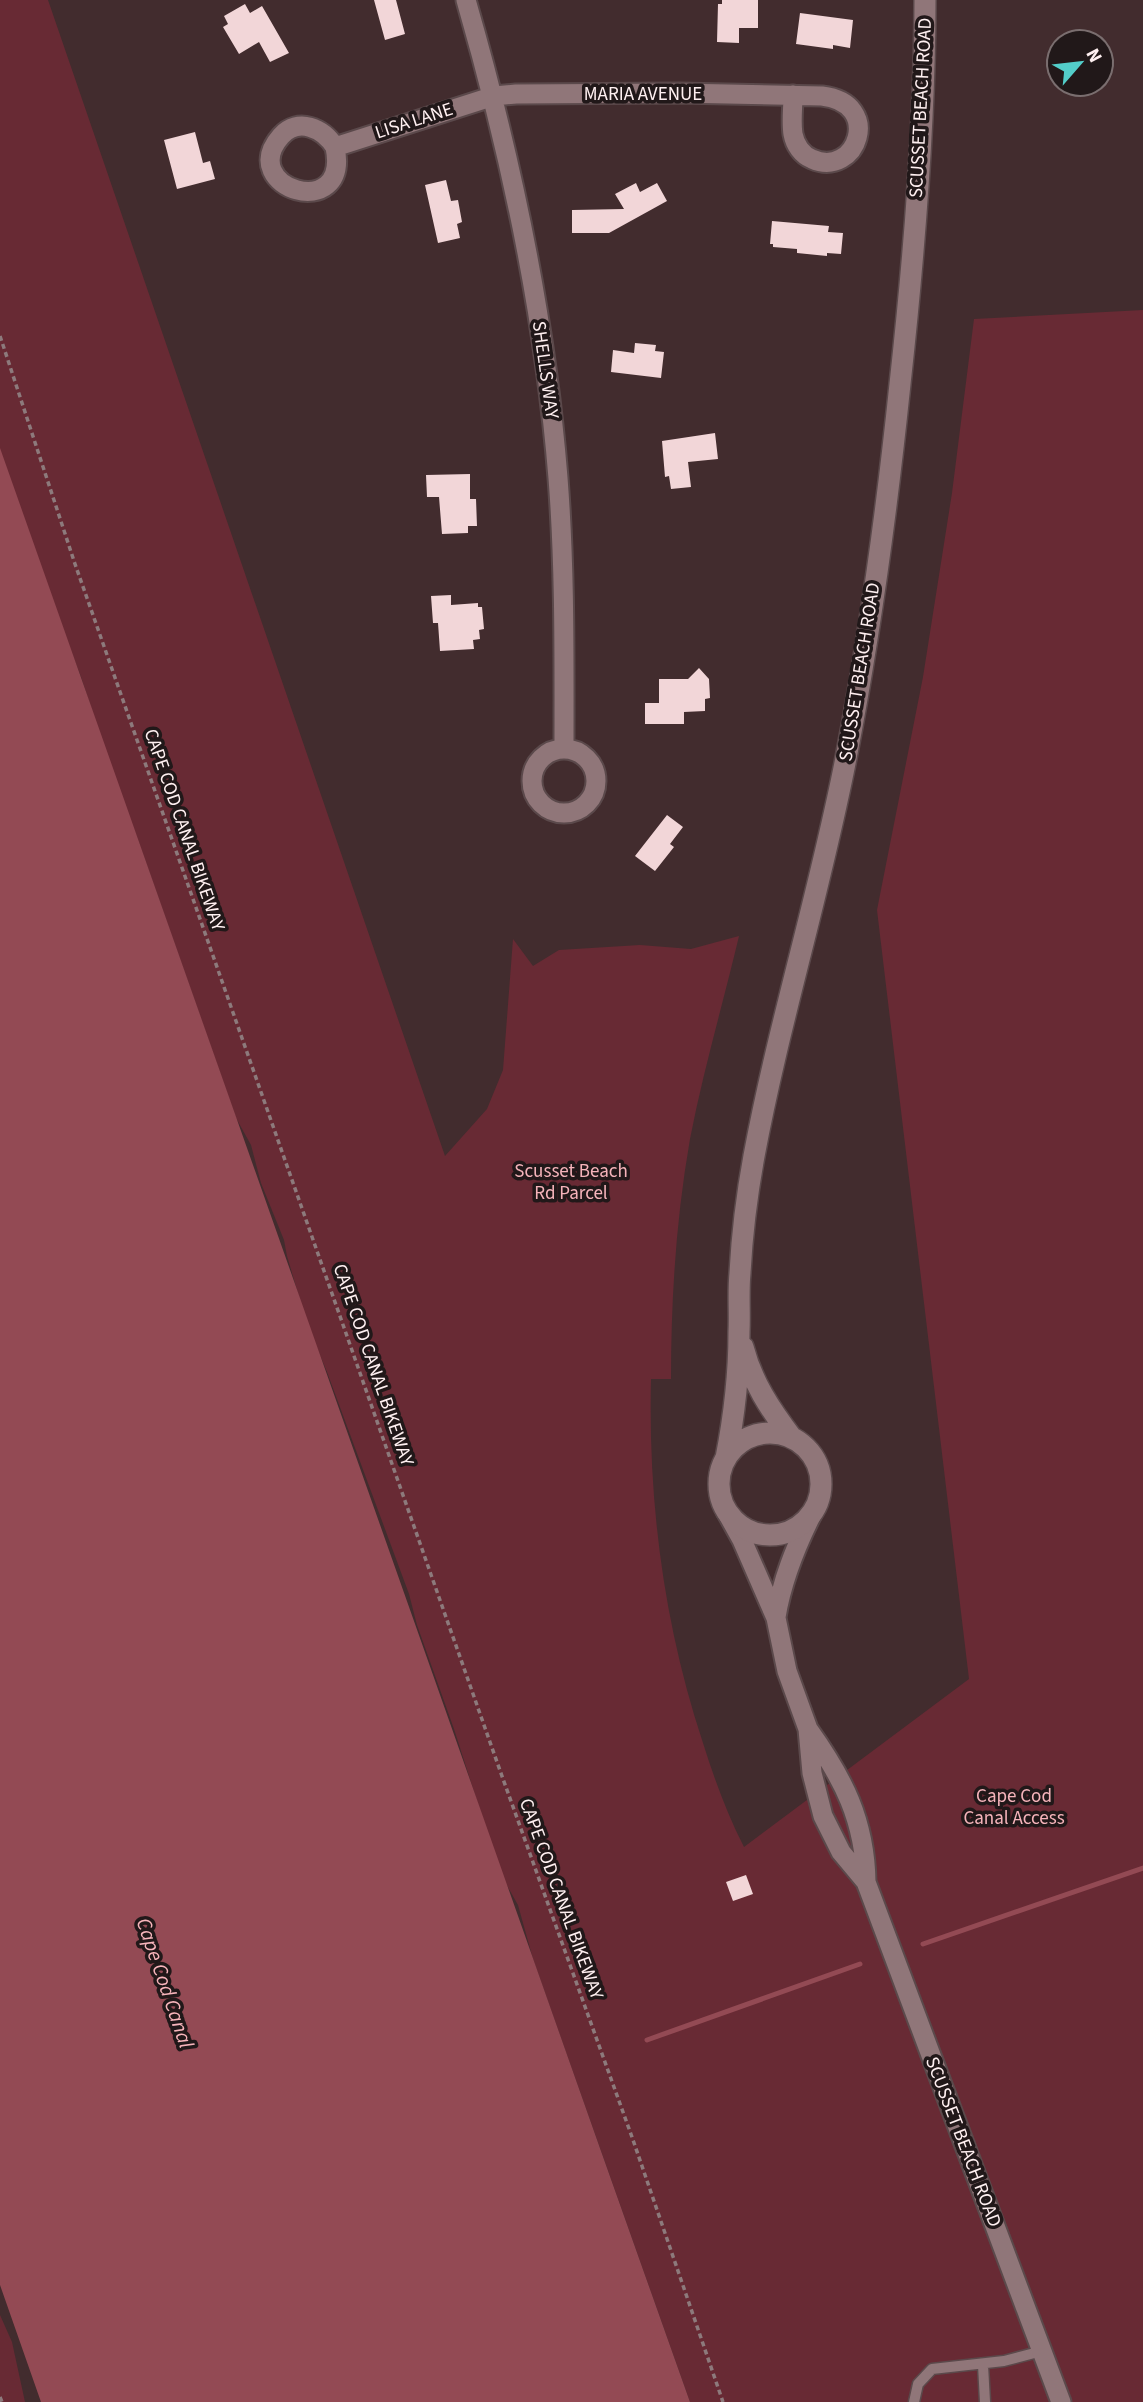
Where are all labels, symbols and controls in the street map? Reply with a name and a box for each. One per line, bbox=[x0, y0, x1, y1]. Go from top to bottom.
street label: SCUSSET BEACH ROAD bbox=[903, 17, 939, 199]
north arrow bbox=[1045, 28, 1115, 98]
text: N bbox=[1079, 44, 1109, 68]
street label: MARIA AVENUE bbox=[584, 81, 702, 108]
street label: LISA LANE bbox=[372, 96, 456, 146]
street label: SHELLS WAY bbox=[525, 319, 565, 422]
street label: SCUSSET BEACH ROAD bbox=[833, 581, 887, 763]
street label: CAPE COD CANAL BIKEWAY bbox=[137, 725, 232, 936]
park label: Scusset Beach Rd Parcel bbox=[514, 1158, 628, 1207]
street label: CAPE COD CANAL BIKEWAY bbox=[326, 1260, 421, 1471]
park label: Cape Cod Canal Access bbox=[963, 1783, 1065, 1832]
street label: CAPE COD CANAL BIKEWAY bbox=[512, 1795, 610, 2004]
water label: Cape Cod Canal bbox=[129, 1914, 202, 2053]
street label: SCUSSET BEACH ROAD bbox=[918, 2053, 1008, 2231]

